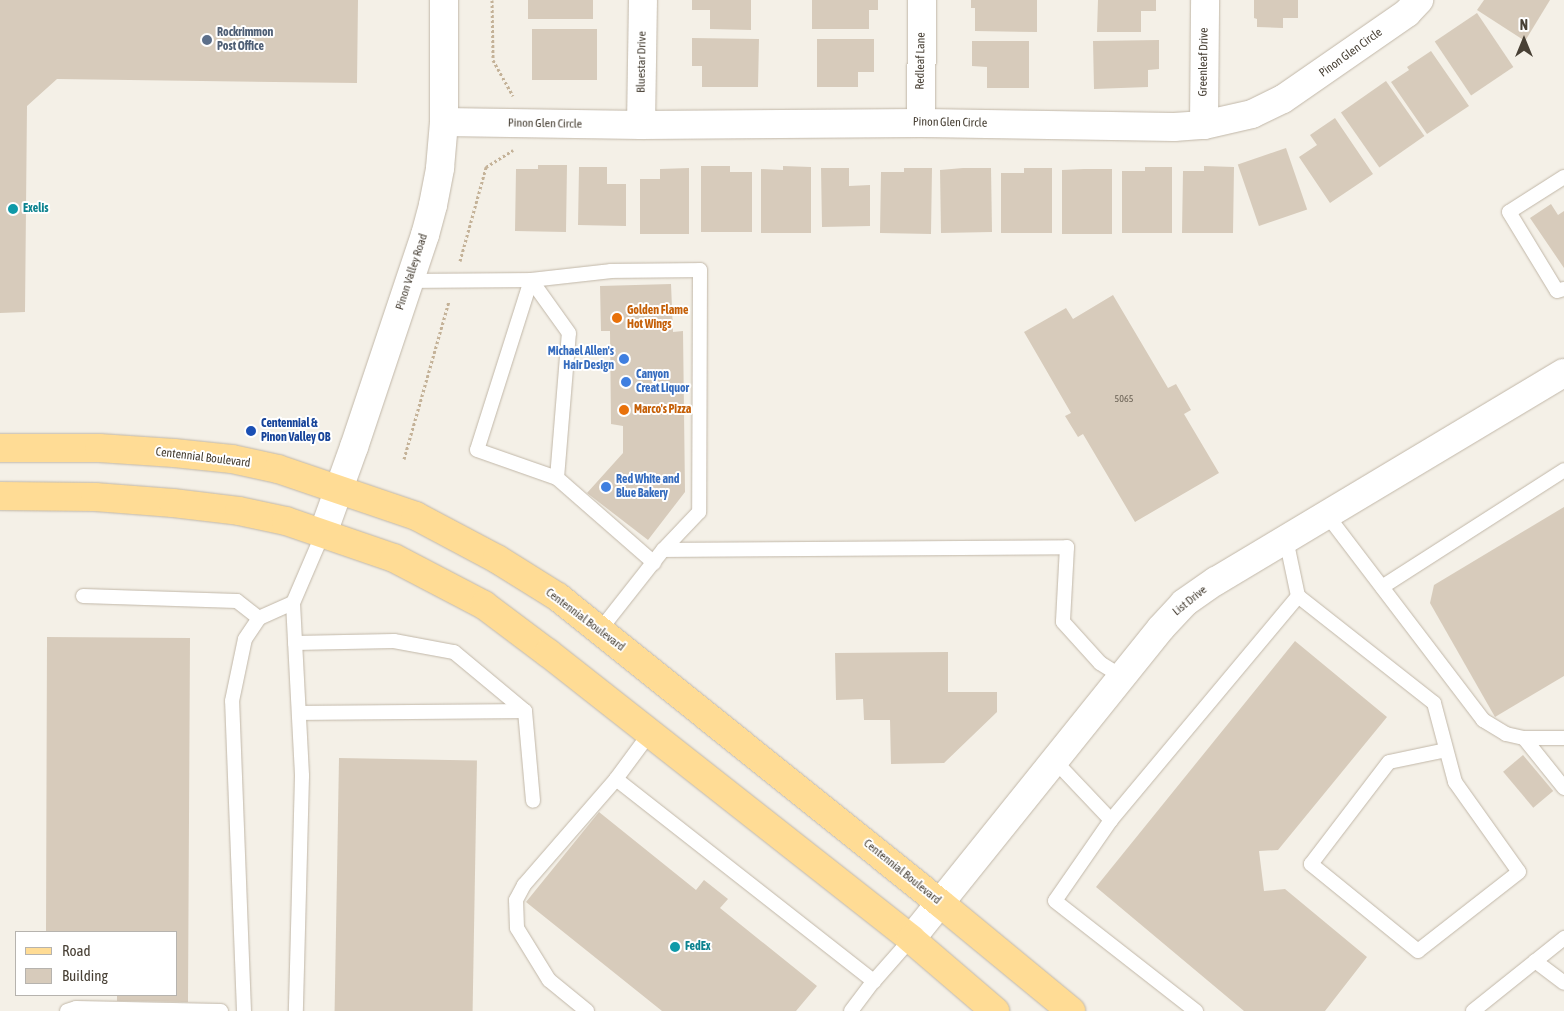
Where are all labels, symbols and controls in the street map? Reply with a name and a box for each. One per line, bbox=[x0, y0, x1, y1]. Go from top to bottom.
north arrow bbox=[1499, 15, 1549, 65]
text: N bbox=[1520, 17, 1528, 33]
street label: Pinon Glen Circle bbox=[1317, 25, 1385, 81]
place label: Rockrimmon Post Office bbox=[217, 26, 273, 54]
street label: Greenleaf Drive bbox=[1196, 27, 1212, 97]
street label: Bluestar Drive bbox=[634, 31, 650, 93]
street label: Redleaf Lane bbox=[913, 32, 929, 90]
marker: Rockrimmon Post Office bbox=[201, 34, 213, 46]
street label: Pinon Glen Circle bbox=[913, 115, 987, 131]
street label: Pinon Glen Circle bbox=[508, 116, 582, 132]
place label: Exelis bbox=[23, 202, 48, 216]
marker: Exelis bbox=[7, 203, 19, 215]
street label: Pinon Valley Road bbox=[393, 232, 431, 312]
place label: Golden Flame Hot Wings bbox=[627, 304, 688, 332]
marker: Golden Flame Hot Wings bbox=[611, 312, 623, 324]
place label: Michael Allen's Hair Design bbox=[548, 345, 614, 373]
marker: Michael Allen's Hair Design bbox=[618, 353, 630, 365]
place label: Canyon Creat Liquor bbox=[636, 368, 689, 396]
marker: Canyon Creat Liquor bbox=[620, 376, 632, 388]
house number: 5065 bbox=[1115, 393, 1133, 405]
place label: Marco's Pizza bbox=[634, 403, 691, 417]
marker: Marco's Pizza bbox=[618, 404, 630, 416]
place label: Centennial & Pinon Valley OB bbox=[261, 417, 330, 445]
marker: Centennial & Pinon Valley OB bbox=[245, 425, 257, 437]
street label: Centennial Boulevard bbox=[155, 445, 251, 471]
place label: Red White and Blue Bakery bbox=[616, 473, 680, 501]
marker: Red White and Blue Bakery bbox=[600, 481, 612, 493]
street label: List Drive bbox=[1170, 583, 1210, 619]
street label: Centennial Boulevard bbox=[543, 586, 627, 654]
street label: Centennial Boulevard bbox=[860, 836, 944, 908]
legend bbox=[15, 931, 178, 996]
place label: FedEx bbox=[685, 940, 711, 954]
marker: FedEx bbox=[669, 941, 681, 953]
text: Road bbox=[62, 942, 91, 959]
text: Building bbox=[62, 967, 108, 984]

